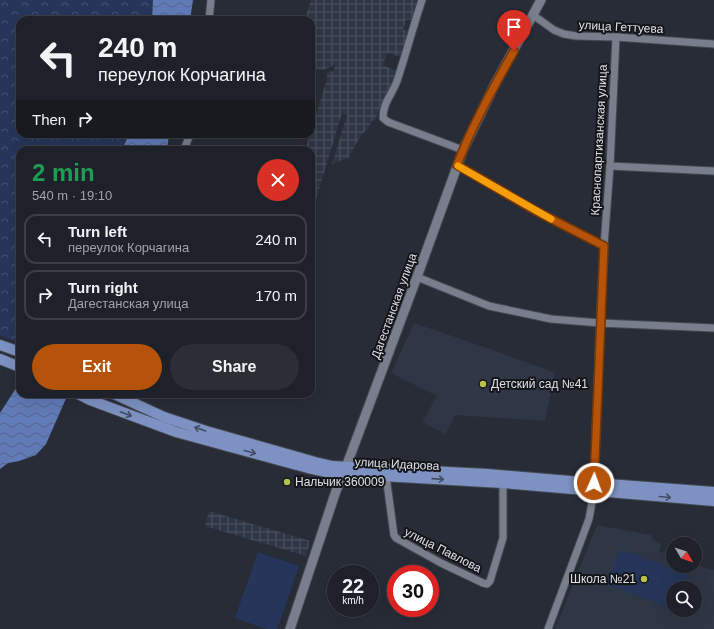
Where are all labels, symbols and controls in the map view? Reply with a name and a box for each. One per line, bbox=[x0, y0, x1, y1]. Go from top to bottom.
pin bbox=[497, 10, 531, 51]
icon: arrive bbox=[503, 16, 525, 38]
street label: улица Геттуева bbox=[578, 18, 664, 36]
icon: left bbox=[32, 32, 84, 84]
text: 240 m bbox=[98, 32, 177, 63]
street label: Краснопартизанская улица bbox=[588, 64, 610, 216]
text: переулок Корчагина bbox=[98, 65, 266, 85]
icon: right bbox=[74, 108, 96, 130]
text: Then bbox=[32, 111, 66, 128]
text: 2 min bbox=[32, 159, 95, 186]
button: close bbox=[257, 159, 299, 201]
text: 540 m · 19:10 bbox=[32, 188, 112, 203]
text: Turn left bbox=[68, 223, 127, 240]
icon: left bbox=[34, 228, 56, 250]
text: 240 m bbox=[255, 231, 297, 248]
text: переулок Корчагина bbox=[68, 240, 189, 255]
street label: Дагестанская улица bbox=[368, 251, 420, 361]
text: Turn right bbox=[68, 279, 138, 296]
icon: right bbox=[34, 284, 56, 306]
text: 170 m bbox=[255, 287, 297, 304]
text: Дагестанская улица bbox=[68, 296, 189, 311]
button: Exit bbox=[32, 344, 162, 390]
button: Share bbox=[170, 344, 299, 390]
place label: Детский сад №41 bbox=[491, 377, 588, 391]
marker: Детский сад №41 bbox=[478, 379, 488, 389]
one-way arrow bbox=[120, 410, 132, 418]
one-way arrow bbox=[194, 425, 207, 432]
one-way arrow bbox=[243, 449, 256, 456]
street label: улица Идарова bbox=[354, 455, 440, 473]
position arrow bbox=[573, 462, 615, 504]
place label: Нальчик 360009 bbox=[295, 475, 385, 489]
one-way arrow bbox=[431, 475, 444, 483]
marker: Нальчик 360009 bbox=[282, 477, 292, 487]
one-way arrow bbox=[658, 493, 671, 500]
street label: улица Павлова bbox=[402, 525, 484, 576]
north arrow bbox=[666, 537, 702, 573]
map controls bbox=[666, 537, 702, 617]
speed limit sign: 30 bbox=[387, 565, 439, 617]
place label: Школа №21 bbox=[570, 572, 636, 586]
marker: Школа №21 bbox=[639, 574, 649, 584]
text: 22 bbox=[342, 575, 364, 597]
button: search bbox=[666, 581, 702, 617]
text: km/h bbox=[342, 595, 364, 606]

